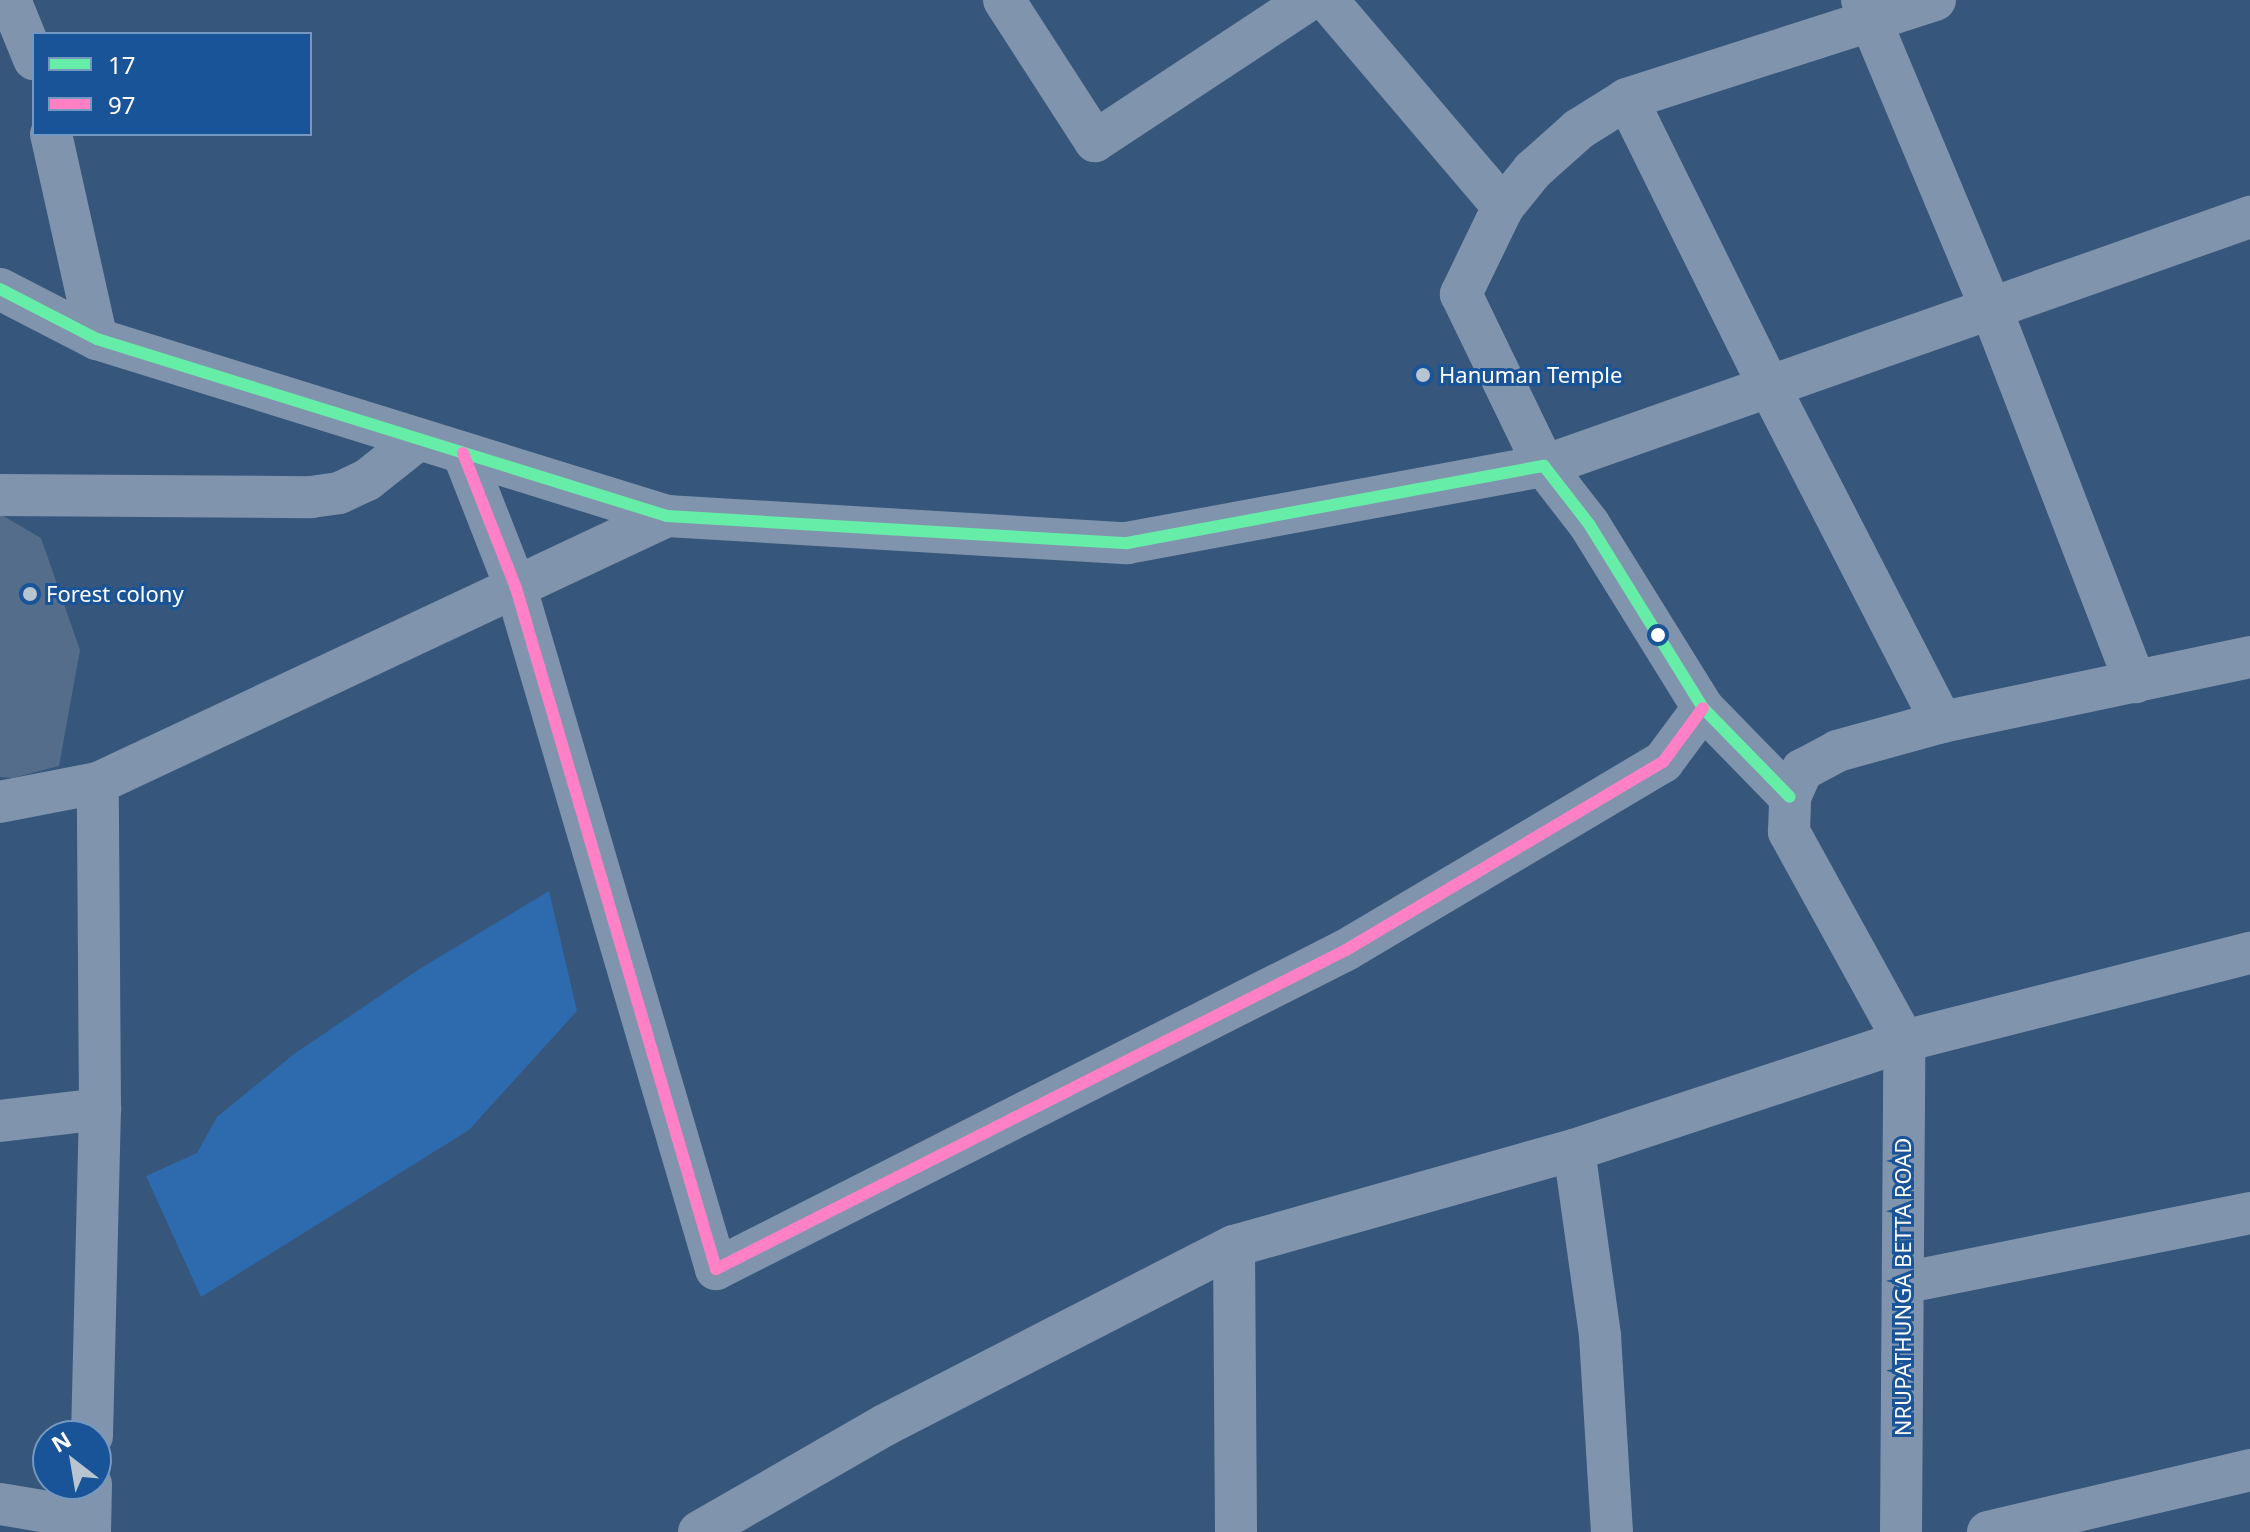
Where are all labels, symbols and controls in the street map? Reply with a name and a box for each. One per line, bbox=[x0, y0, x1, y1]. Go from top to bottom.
legend bbox=[32, 32, 312, 136]
text: 17 bbox=[108, 48, 135, 81]
text: 97 bbox=[108, 88, 135, 121]
place label: Hanuman Temple bbox=[1439, 362, 1622, 388]
marker: Hanuman Temple bbox=[1414, 366, 1432, 384]
place label: Forest colony bbox=[46, 581, 184, 607]
marker: Forest colony bbox=[21, 585, 39, 603]
unlabelled marker bbox=[1650, 627, 1666, 643]
street label: NRUPATHUNGA BETTA ROAD bbox=[1890, 1138, 1916, 1436]
north arrow bbox=[32, 1420, 112, 1500]
text: N bbox=[45, 1424, 76, 1459]

